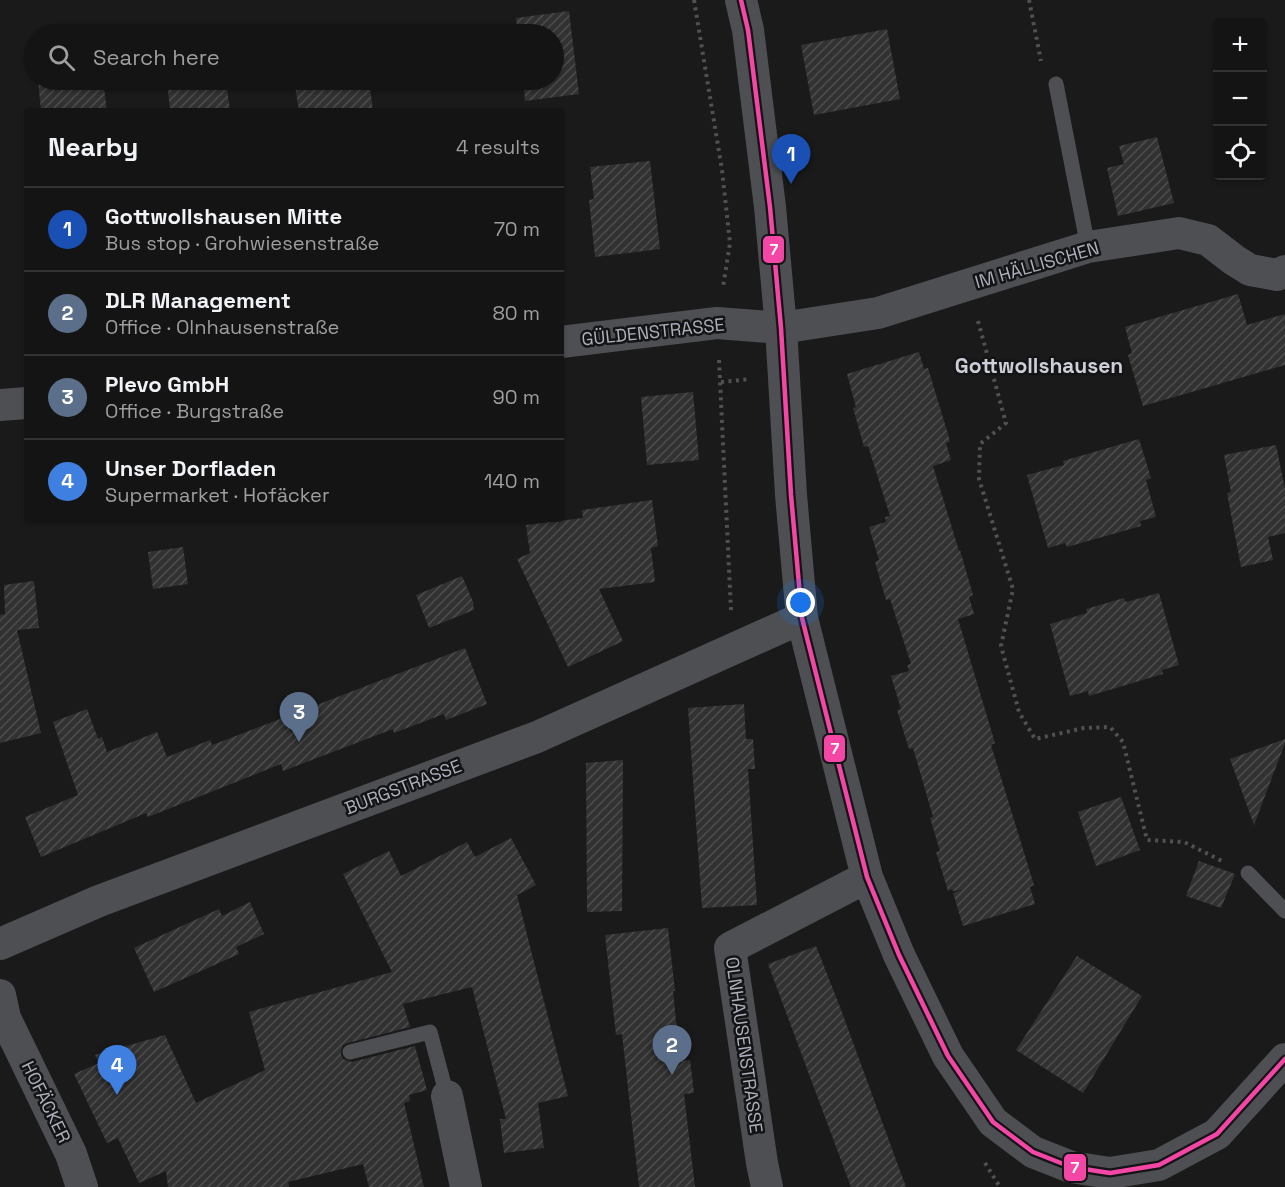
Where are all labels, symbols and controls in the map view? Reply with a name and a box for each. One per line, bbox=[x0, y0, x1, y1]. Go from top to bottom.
map controls bbox=[1213, 18, 1267, 180]
button: + bbox=[1213, 18, 1267, 72]
search box bbox=[24, 24, 564, 90]
icon: search bbox=[45, 41, 78, 74]
text: Search here bbox=[93, 43, 220, 71]
button: − bbox=[1213, 72, 1267, 126]
button: locate bbox=[1213, 126, 1267, 180]
text: Nearby bbox=[48, 130, 138, 164]
text: 4 results bbox=[456, 134, 540, 160]
pin: 1 bbox=[772, 134, 810, 184]
text: Gottwollshausen Mitte bbox=[105, 202, 342, 230]
text: 1 bbox=[63, 216, 72, 242]
text: 70 m bbox=[494, 216, 540, 242]
text: Bus stop · Grohwiesenstraße bbox=[105, 230, 379, 256]
line badge: 7 bbox=[762, 235, 785, 264]
street label: IM HÄLLISCHEN bbox=[972, 236, 1102, 293]
text: 7 bbox=[770, 239, 779, 260]
text: DLR Management bbox=[105, 286, 291, 314]
text: 2 bbox=[62, 300, 73, 326]
text: 80 m bbox=[492, 300, 540, 326]
street label: GÜLDENSTRASSE bbox=[580, 313, 726, 350]
text: Office · Olnhausenstraße bbox=[105, 314, 339, 340]
district label: Gottwollshausen bbox=[955, 352, 1123, 379]
text: Plevo GmbH bbox=[105, 370, 229, 398]
text: 3 bbox=[61, 384, 74, 410]
text: 90 m bbox=[493, 384, 540, 410]
text: Office · Burgstraße bbox=[105, 398, 284, 424]
text: Unser Dorfladen bbox=[105, 454, 276, 482]
text: 4 bbox=[61, 468, 74, 494]
text: 140 m bbox=[484, 468, 540, 494]
text: Supermarket · Hofäcker bbox=[105, 482, 329, 508]
your location bbox=[786, 588, 815, 617]
pin: 3 bbox=[280, 692, 318, 742]
line badge: 7 bbox=[823, 734, 846, 763]
text: 7 bbox=[831, 738, 840, 759]
street label: BURGSTRASSE bbox=[341, 754, 464, 819]
street label: OLNHAUSENSTRASSE bbox=[721, 955, 768, 1135]
pin: 2 bbox=[652, 1026, 692, 1075]
pin: 4 bbox=[98, 1046, 136, 1095]
street label: HOFÄCKER bbox=[17, 1057, 76, 1146]
line badge: 7 bbox=[1063, 1153, 1087, 1182]
text: 7 bbox=[1071, 1157, 1080, 1178]

